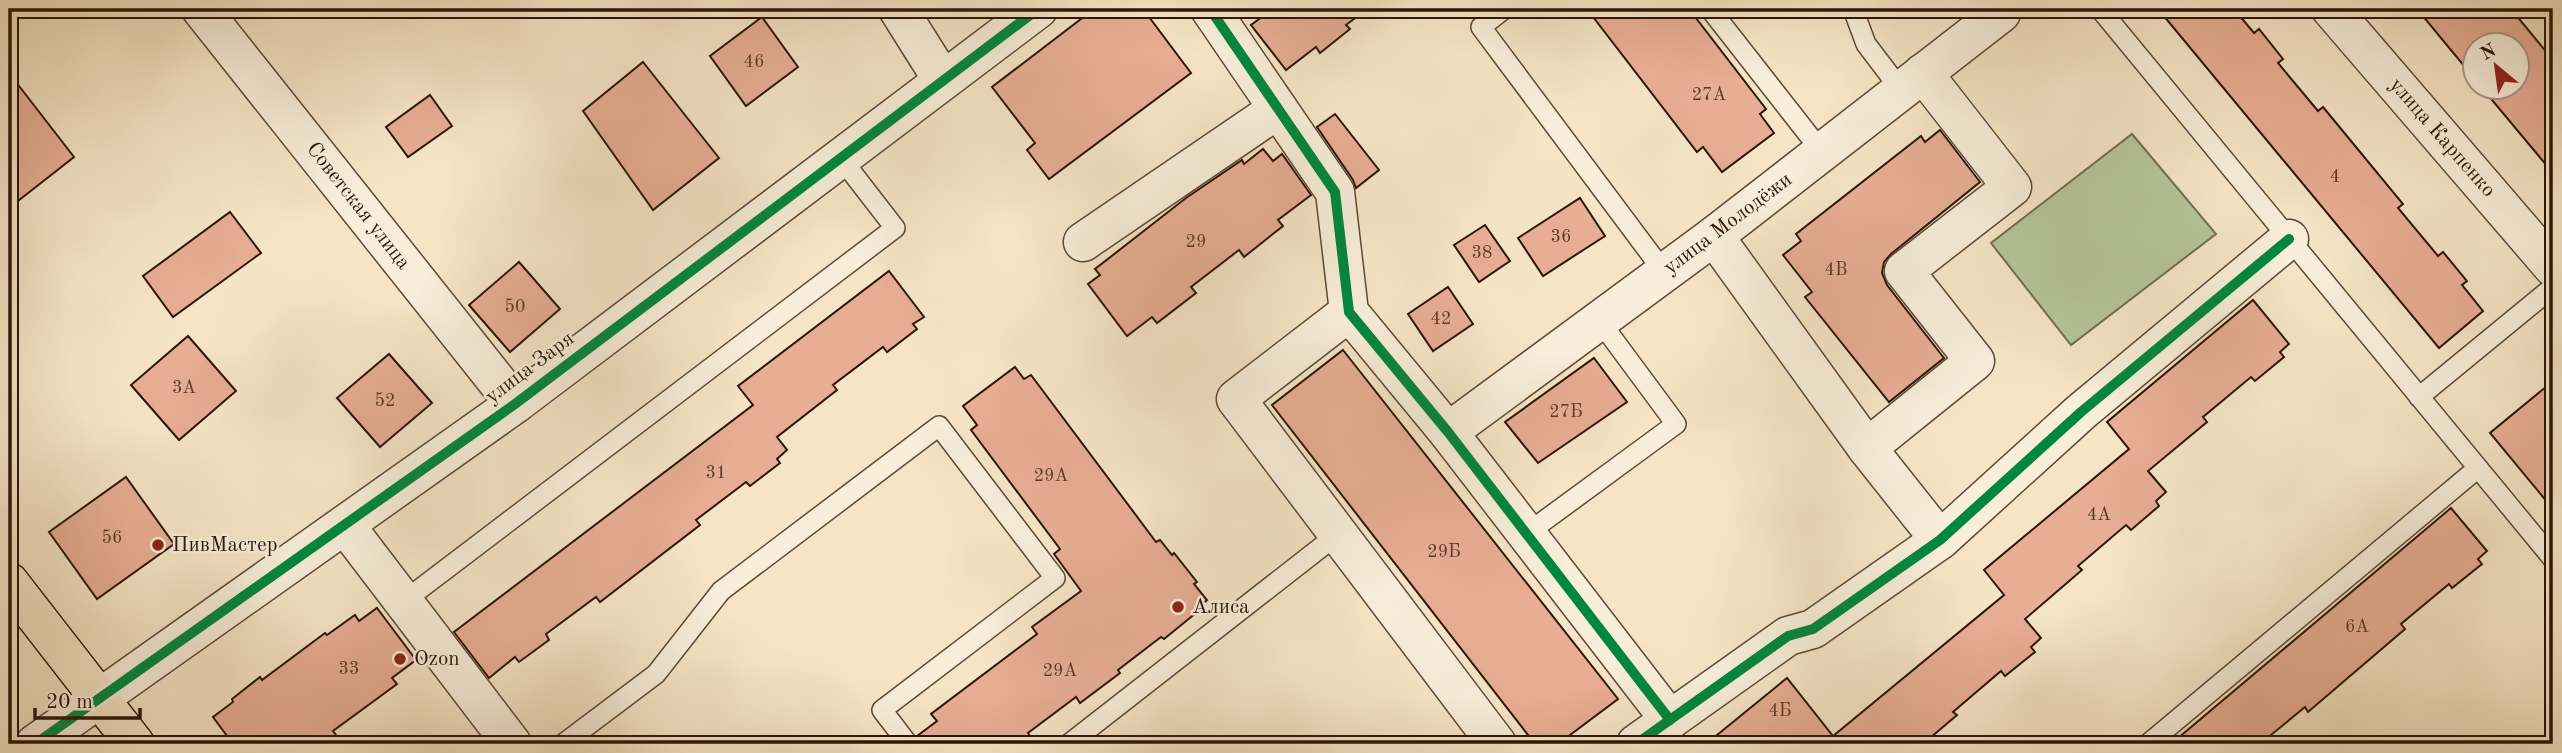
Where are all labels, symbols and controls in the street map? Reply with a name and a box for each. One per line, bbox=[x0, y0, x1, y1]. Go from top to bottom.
north arrow bbox=[2460, 32, 2530, 102]
text: N bbox=[2478, 41, 2500, 65]
house number: 46 bbox=[744, 53, 764, 71]
street label: улица Карпенко bbox=[2385, 75, 2499, 201]
house number: 27А bbox=[1692, 86, 1727, 104]
street label: Советская улица bbox=[302, 139, 414, 273]
house number: 4 bbox=[2330, 168, 2340, 186]
street label: улица Молодёжи bbox=[1660, 169, 1796, 279]
house number: 36 bbox=[1551, 228, 1571, 246]
house number: 29 bbox=[1186, 233, 1206, 251]
house number: 38 bbox=[1472, 244, 1492, 262]
house number: 4В bbox=[1825, 261, 1847, 279]
house number: 50 bbox=[505, 298, 525, 316]
house number: 42 bbox=[1431, 310, 1451, 328]
street label: улица Заря bbox=[482, 328, 578, 408]
house number: 3А bbox=[172, 379, 196, 397]
house number: 52 bbox=[375, 392, 395, 410]
house number: 27Б bbox=[1549, 403, 1583, 421]
house number: 31 bbox=[706, 464, 726, 482]
house number: 29А bbox=[1034, 467, 1069, 485]
house number: 4А bbox=[2087, 506, 2111, 524]
house number: 56 bbox=[102, 529, 122, 547]
place label: ПивМастер bbox=[172, 535, 278, 556]
marker: ПивМастер bbox=[150, 537, 166, 553]
house number: 29Б bbox=[1427, 543, 1461, 561]
place label: Алиса bbox=[1192, 597, 1249, 618]
marker: Алиса bbox=[1170, 599, 1186, 615]
house number: 6А bbox=[2345, 618, 2369, 636]
place label: Ozon bbox=[414, 649, 460, 670]
marker: Ozon bbox=[392, 651, 408, 667]
house number: 33 bbox=[339, 660, 359, 678]
house number: 29А bbox=[1043, 662, 1078, 680]
scale bar bbox=[35, 676, 140, 720]
text: 20 m bbox=[46, 692, 93, 713]
house number: 4Б bbox=[1768, 702, 1792, 720]

